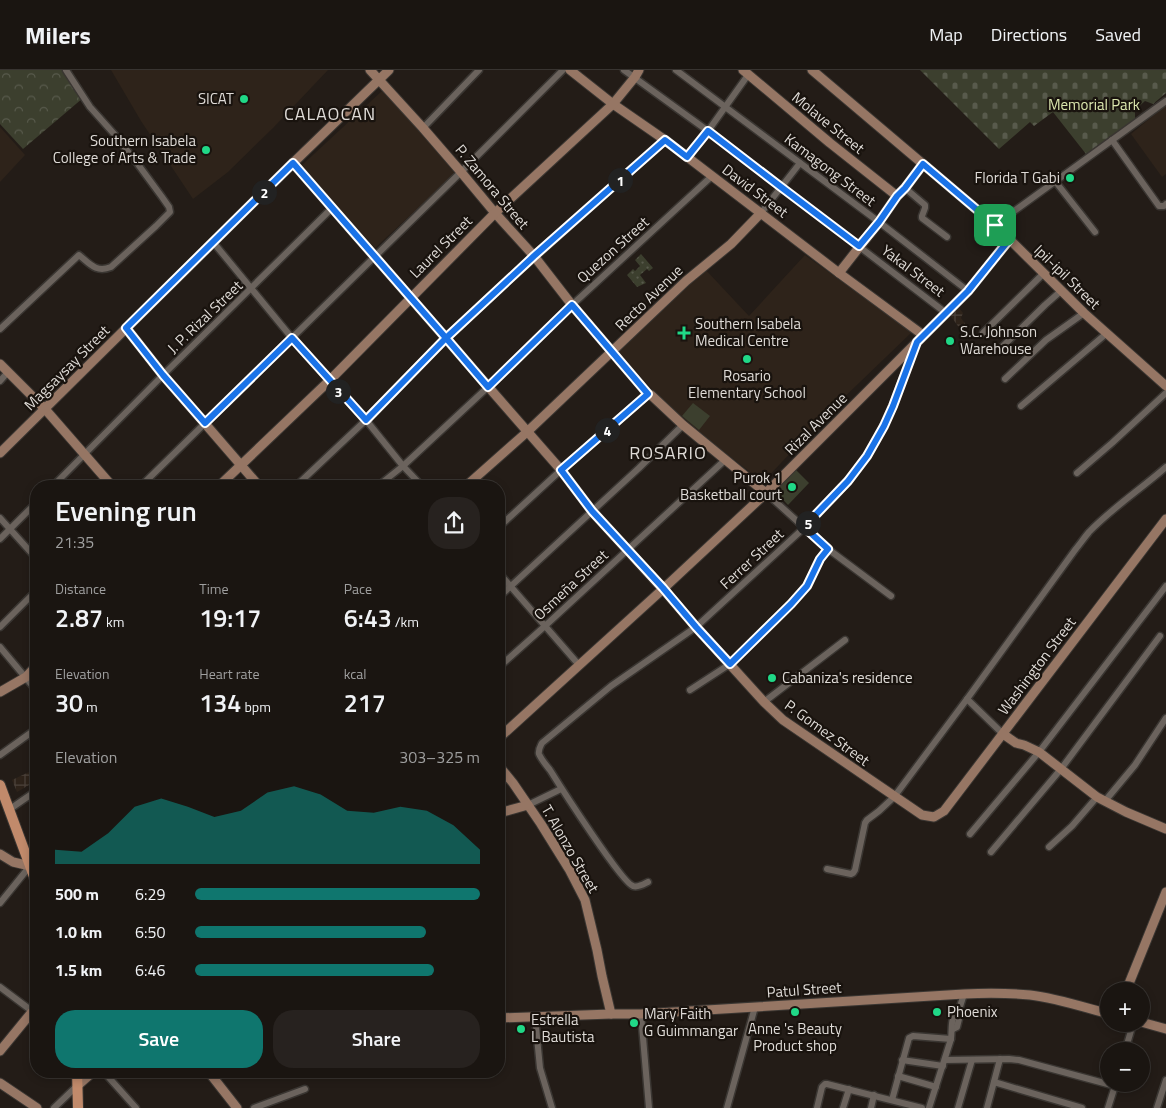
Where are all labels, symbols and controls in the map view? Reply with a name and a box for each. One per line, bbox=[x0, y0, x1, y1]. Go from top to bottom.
text: Milers bbox=[25, 17, 91, 53]
text: Map bbox=[929, 21, 963, 48]
text: Directions bbox=[991, 21, 1067, 48]
text: Saved bbox=[1095, 21, 1141, 48]
street label: Molave Street bbox=[787, 86, 870, 160]
place label: SICAT bbox=[198, 87, 234, 110]
marker: SICAT bbox=[238, 93, 250, 105]
park label: Memorial Park bbox=[1048, 93, 1140, 116]
district label: CALAOCAN bbox=[284, 100, 376, 127]
street label: Kamagong Street bbox=[780, 127, 882, 212]
place label: Southern Isabela College of Arts & Trade bbox=[53, 129, 196, 169]
street label: P. Zamora Street bbox=[450, 139, 535, 235]
marker: Southern Isabela College of Arts & Trade bbox=[200, 144, 212, 156]
street label: David Street bbox=[717, 158, 794, 224]
place label: Florida T Gabi bbox=[974, 166, 1060, 189]
pin: 1 bbox=[608, 168, 632, 192]
text: 1 bbox=[617, 170, 624, 191]
marker: Florida T Gabi bbox=[1064, 172, 1076, 184]
pin: 2 bbox=[252, 180, 276, 204]
text: 2 bbox=[261, 182, 268, 203]
pin bbox=[974, 204, 1016, 246]
street label: Laurel Street bbox=[404, 209, 478, 283]
street label: Quezon Street bbox=[571, 210, 654, 288]
icon: arrive bbox=[981, 211, 1009, 239]
street label: Yakal Street bbox=[877, 239, 951, 303]
street label: Ipil-ipil Street bbox=[1029, 239, 1106, 315]
street label: Recto Avenue bbox=[610, 259, 688, 336]
street label: J. P. Rizal Street bbox=[162, 274, 248, 359]
place label: Southern Isabela Medical Centre bbox=[695, 312, 802, 352]
street label: Magsaysay Street bbox=[19, 319, 115, 416]
place label: S.C. Johnson Warehouse bbox=[960, 320, 1037, 360]
marker: Southern Isabela Medical Centre bbox=[677, 326, 691, 340]
marker: S.C. Johnson Warehouse bbox=[944, 335, 956, 347]
marker: Rosario Elementary School bbox=[741, 353, 753, 365]
place label: Rosario Elementary School bbox=[688, 364, 806, 404]
pin: 3 bbox=[326, 378, 350, 404]
text: 3 bbox=[335, 381, 342, 402]
street label: Rizal Avenue bbox=[779, 387, 852, 460]
pin: 4 bbox=[594, 418, 620, 442]
text: 4 bbox=[604, 420, 611, 441]
district label: ROSARIO bbox=[629, 439, 707, 466]
place label: Purok 1 Basketball court bbox=[680, 466, 783, 506]
marker: Purok 1 Basketball court bbox=[786, 481, 798, 493]
text: Evening run bbox=[55, 489, 197, 532]
button: share bbox=[428, 497, 480, 549]
pin: 5 bbox=[796, 510, 820, 536]
text: 5 bbox=[805, 513, 812, 534]
street label: Ferrer Street bbox=[714, 522, 789, 594]
text: 21:35 bbox=[55, 530, 94, 554]
street label: Osmeña Street bbox=[528, 543, 614, 625]
text: Distance bbox=[55, 578, 106, 599]
text: Time bbox=[199, 578, 229, 599]
text: Pace bbox=[344, 578, 372, 599]
text: 2.87 bbox=[55, 599, 103, 637]
text: 19:17 bbox=[199, 599, 261, 637]
text: 6:43 bbox=[344, 599, 392, 637]
text: km bbox=[103, 611, 124, 632]
text: /km bbox=[392, 611, 419, 632]
street label: Washington Street bbox=[992, 611, 1082, 720]
text: Elevation bbox=[55, 663, 109, 684]
text: Heart rate bbox=[199, 663, 259, 684]
text: kcal bbox=[344, 663, 367, 684]
place label: Cabaniza's residence bbox=[782, 666, 913, 689]
marker: Cabaniza's residence bbox=[766, 672, 778, 684]
text: 30 bbox=[55, 684, 83, 722]
text: 134 bbox=[199, 684, 241, 722]
text: 217 bbox=[344, 684, 386, 722]
street label: P. Gomez Street bbox=[780, 694, 875, 772]
text: m bbox=[83, 696, 98, 717]
text: bpm bbox=[241, 696, 271, 717]
text: Elevation bbox=[55, 745, 117, 769]
text: 303–325 m bbox=[399, 745, 480, 769]
street label: T. Alonzo Street bbox=[536, 800, 605, 898]
text: 500 m bbox=[55, 882, 99, 906]
text: 6:29 bbox=[135, 882, 165, 906]
text: 1.0 km bbox=[55, 920, 102, 944]
text: 6:50 bbox=[135, 920, 165, 944]
text: 1.5 km bbox=[55, 958, 102, 982]
text: 6:46 bbox=[135, 958, 165, 982]
street label: Patul Street bbox=[766, 975, 843, 1004]
map controls bbox=[1100, 982, 1150, 1092]
button: + bbox=[1100, 982, 1150, 1032]
place label: Phoenix bbox=[947, 1000, 998, 1023]
place label: Mary Faith G Guimmangar bbox=[644, 1002, 738, 1042]
marker: Anne 's Beauty Product shop bbox=[789, 1006, 801, 1018]
marker: Phoenix bbox=[931, 1006, 943, 1018]
place label: Estrella L Bautista bbox=[531, 1008, 595, 1048]
button: Save bbox=[55, 1010, 263, 1068]
button: Share bbox=[273, 1010, 480, 1068]
marker: Mary Faith G Guimmangar bbox=[628, 1017, 640, 1029]
place label: Anne 's Beauty Product shop bbox=[748, 1017, 842, 1057]
marker: Estrella L Bautista bbox=[515, 1023, 527, 1035]
button: − bbox=[1100, 1042, 1150, 1092]

